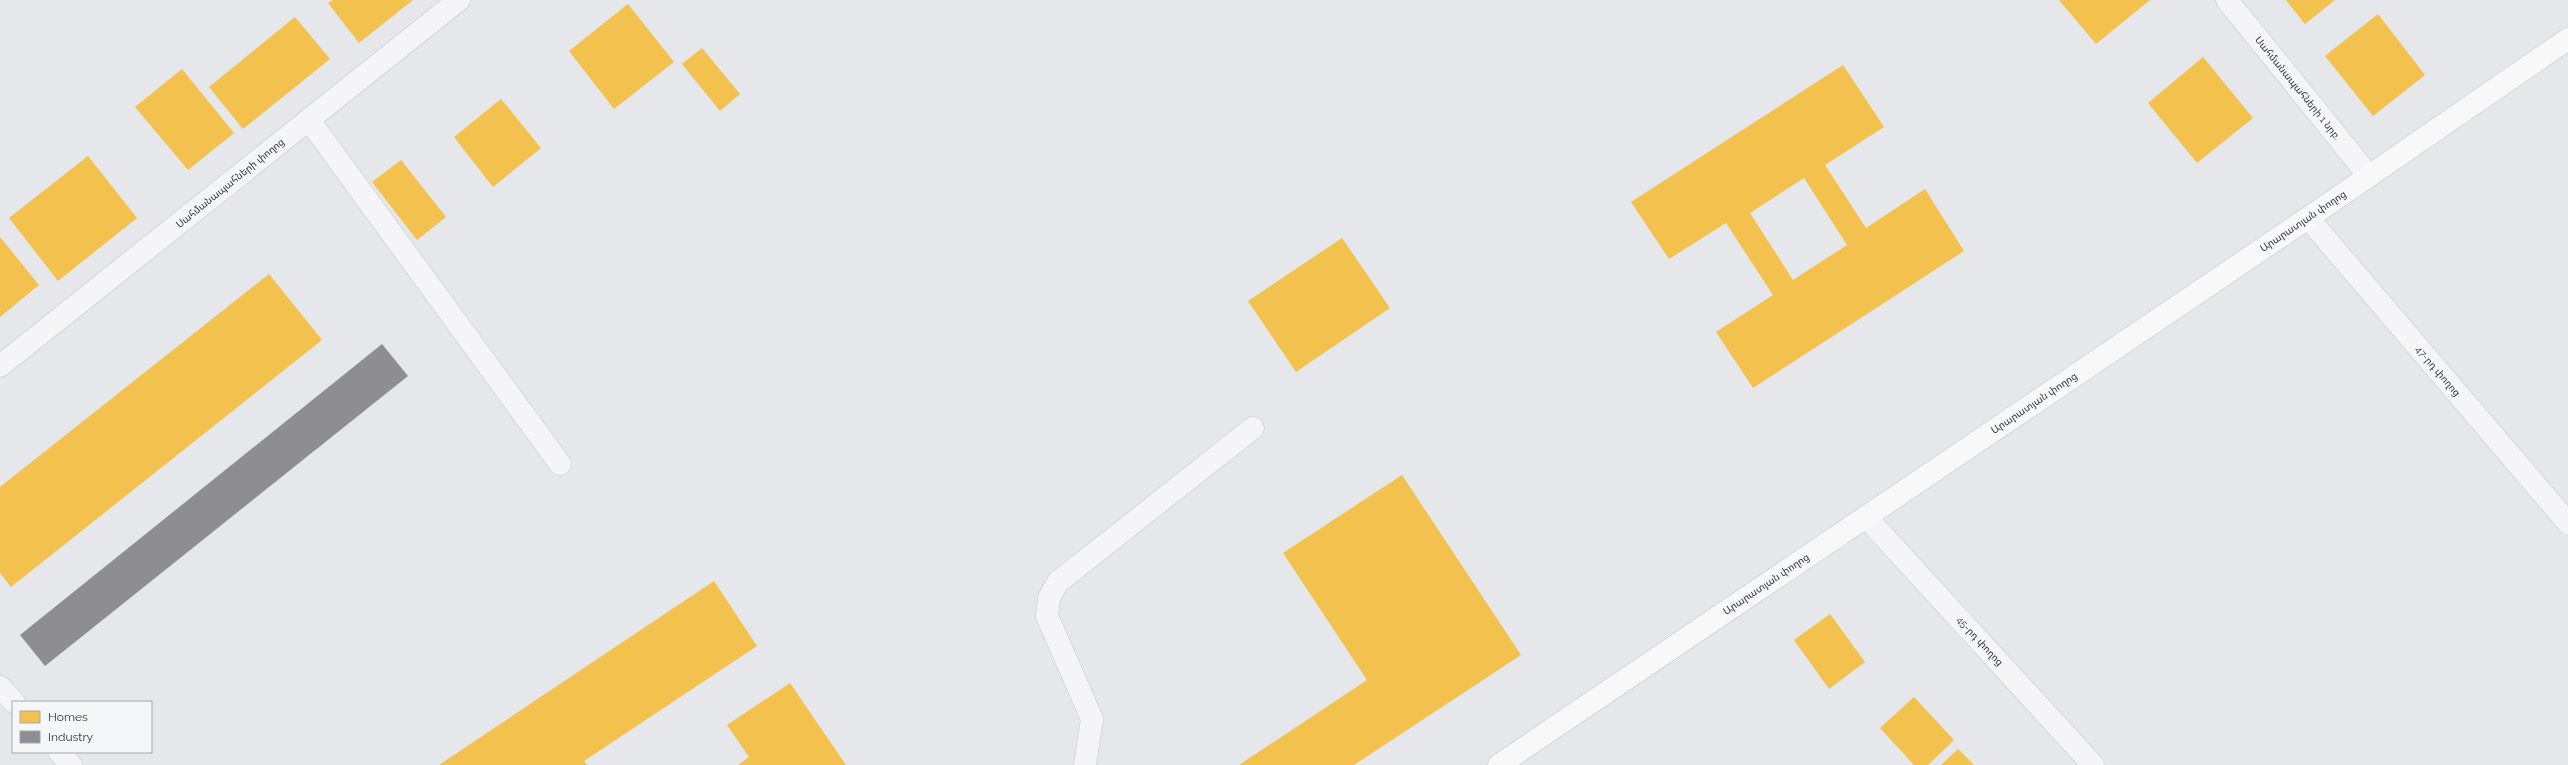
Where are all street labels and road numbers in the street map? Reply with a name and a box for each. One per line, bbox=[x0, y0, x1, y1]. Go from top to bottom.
street label: Սահմանապահների 1 նրբ. bbox=[2253, 34, 2343, 142]
street label: Սահմանապահների փողոց bbox=[174, 136, 286, 230]
street label: Արարատյան փողոց bbox=[2258, 188, 2348, 254]
street label: 47-րդ փողոց bbox=[2413, 344, 2463, 398]
street label: Արարատյան փողոց bbox=[1989, 370, 2079, 436]
street label: Արարատյան փողոց bbox=[1721, 551, 1811, 617]
street label: 45-րդ փողոց bbox=[1954, 614, 2006, 668]

